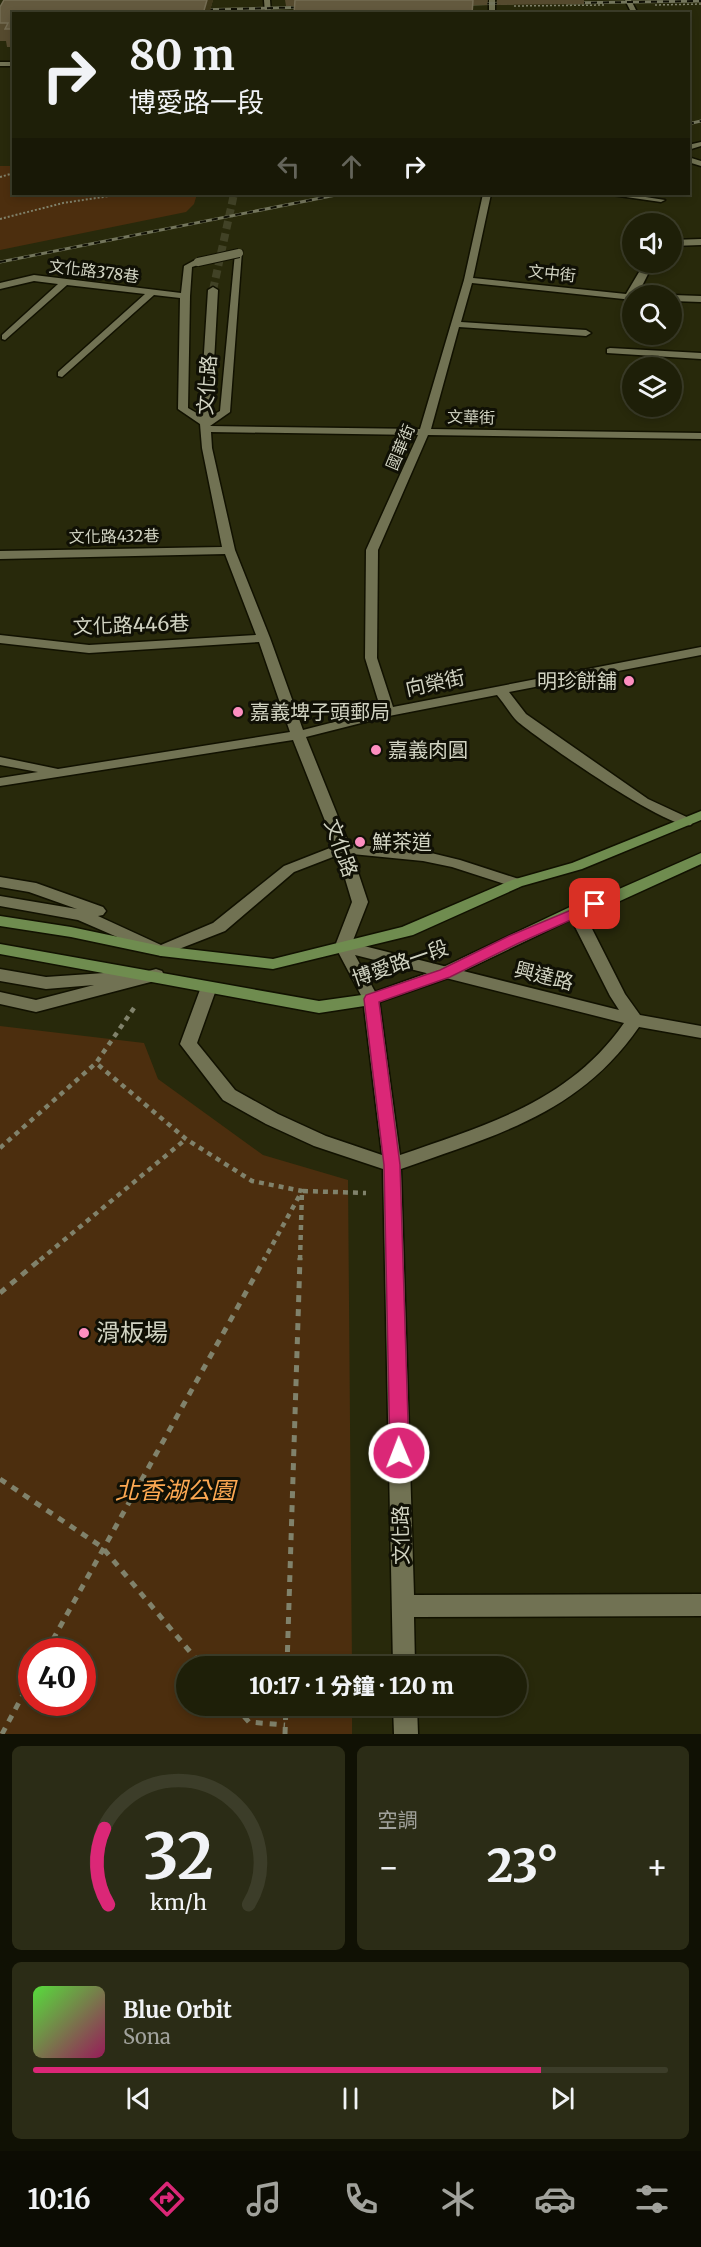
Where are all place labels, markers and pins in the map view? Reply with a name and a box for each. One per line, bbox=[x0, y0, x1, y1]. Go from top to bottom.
place label: 明珍餅舖 bbox=[537, 668, 617, 693]
marker: 明珍餅舖 bbox=[622, 674, 636, 688]
place label: 嘉義埤子頭郵局 bbox=[250, 699, 390, 724]
marker: 嘉義埤子頭郵局 bbox=[231, 705, 245, 719]
place label: 嘉義肉圓 bbox=[388, 737, 468, 762]
marker: 嘉義肉圓 bbox=[369, 743, 383, 757]
place label: 鮮茶道 bbox=[372, 829, 432, 854]
marker: 鮮茶道 bbox=[353, 835, 367, 849]
pin bbox=[569, 878, 620, 929]
place label: 滑板場 bbox=[96, 1317, 168, 1348]
marker: 滑板場 bbox=[77, 1326, 91, 1340]

